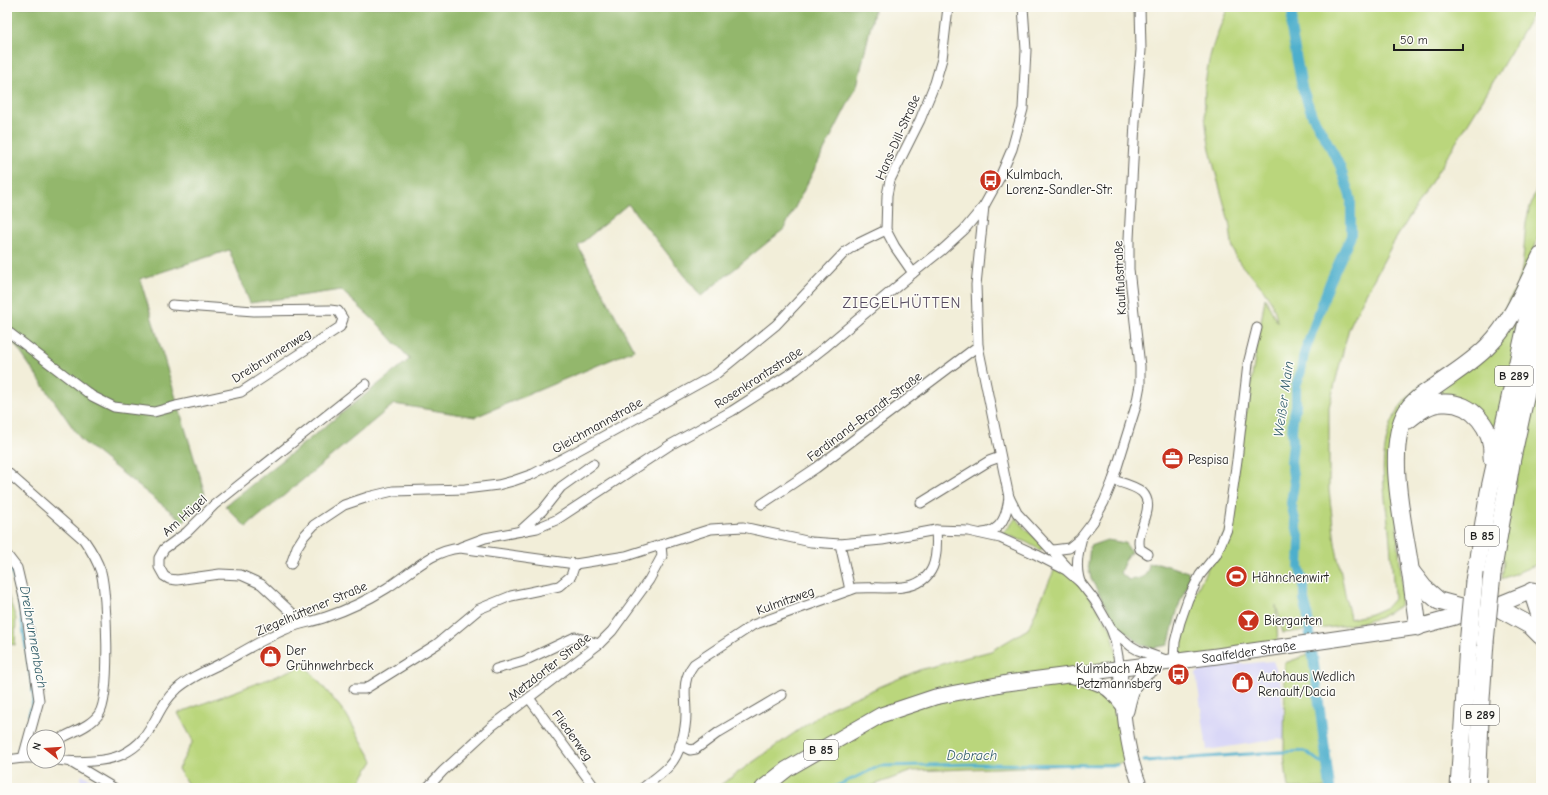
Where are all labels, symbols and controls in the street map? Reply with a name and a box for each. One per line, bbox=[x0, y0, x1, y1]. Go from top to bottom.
scale bar bbox=[1394, 26, 1463, 52]
text: 50 m bbox=[1400, 33, 1428, 47]
street label: Hans-Dill-Straße bbox=[872, 92, 923, 182]
place label: Kulmbach, Lorenz-Sandler-Str. bbox=[1006, 167, 1113, 197]
bus stop icon: Kulmbach, Lorenz-Sandler-Str. bbox=[978, 168, 1004, 194]
street label: Kaulfußstraße bbox=[1110, 240, 1129, 316]
district label: ZIEGELHÜTTEN bbox=[843, 294, 961, 312]
street label: Dreibrunnenweg bbox=[229, 325, 314, 386]
street label: Rosenkrantzstraße bbox=[711, 343, 806, 411]
water label: Weißer Main bbox=[1270, 360, 1297, 438]
road number: B 289 bbox=[1495, 366, 1533, 386]
street label: Ferdinand-Brandt-Straße bbox=[804, 368, 925, 464]
street label: Gleichmannstraße bbox=[550, 394, 645, 456]
office icon: Pespisa bbox=[1160, 446, 1186, 472]
place label: Pespisa bbox=[1188, 452, 1229, 467]
street label: Am Hügel bbox=[159, 491, 210, 539]
road number: B 85 bbox=[1465, 526, 1499, 546]
sports icon: Hähnchenwirt bbox=[1224, 564, 1250, 590]
place label: Hähnchenwirt bbox=[1252, 570, 1330, 585]
street label: Ziegelhüttener Straße bbox=[253, 578, 370, 639]
street label: Kulmitzweg bbox=[754, 583, 816, 618]
water label: Dreibrunnenbach bbox=[16, 584, 51, 690]
bar icon: Biergarten bbox=[1235, 607, 1261, 633]
place label: Biergarten bbox=[1264, 613, 1322, 628]
street label: Metzdorfer Straße bbox=[505, 629, 594, 703]
street label: Saalfelder Straße bbox=[1201, 638, 1297, 666]
place label: Der Grühnwehrbeck bbox=[286, 643, 374, 673]
shop icon: Der Grühnwehrbeck bbox=[257, 644, 283, 670]
place label: Kulmbach Abzw Petzmannsberg bbox=[1076, 661, 1162, 691]
bus stop icon: Kulmbach Abzw Petzmannsberg bbox=[1165, 662, 1191, 688]
place label: Autohaus Wedlich Renault/Dacia bbox=[1258, 669, 1355, 699]
shop icon: Autohaus Wedlich Renault/Dacia bbox=[1230, 670, 1256, 696]
road number: B 289 bbox=[1461, 705, 1499, 725]
street label: Fliederweg bbox=[549, 707, 596, 764]
north arrow bbox=[26, 729, 66, 769]
road number: B 85 bbox=[804, 740, 838, 760]
text: N bbox=[30, 741, 44, 752]
water label: Dobrach bbox=[947, 747, 997, 764]

